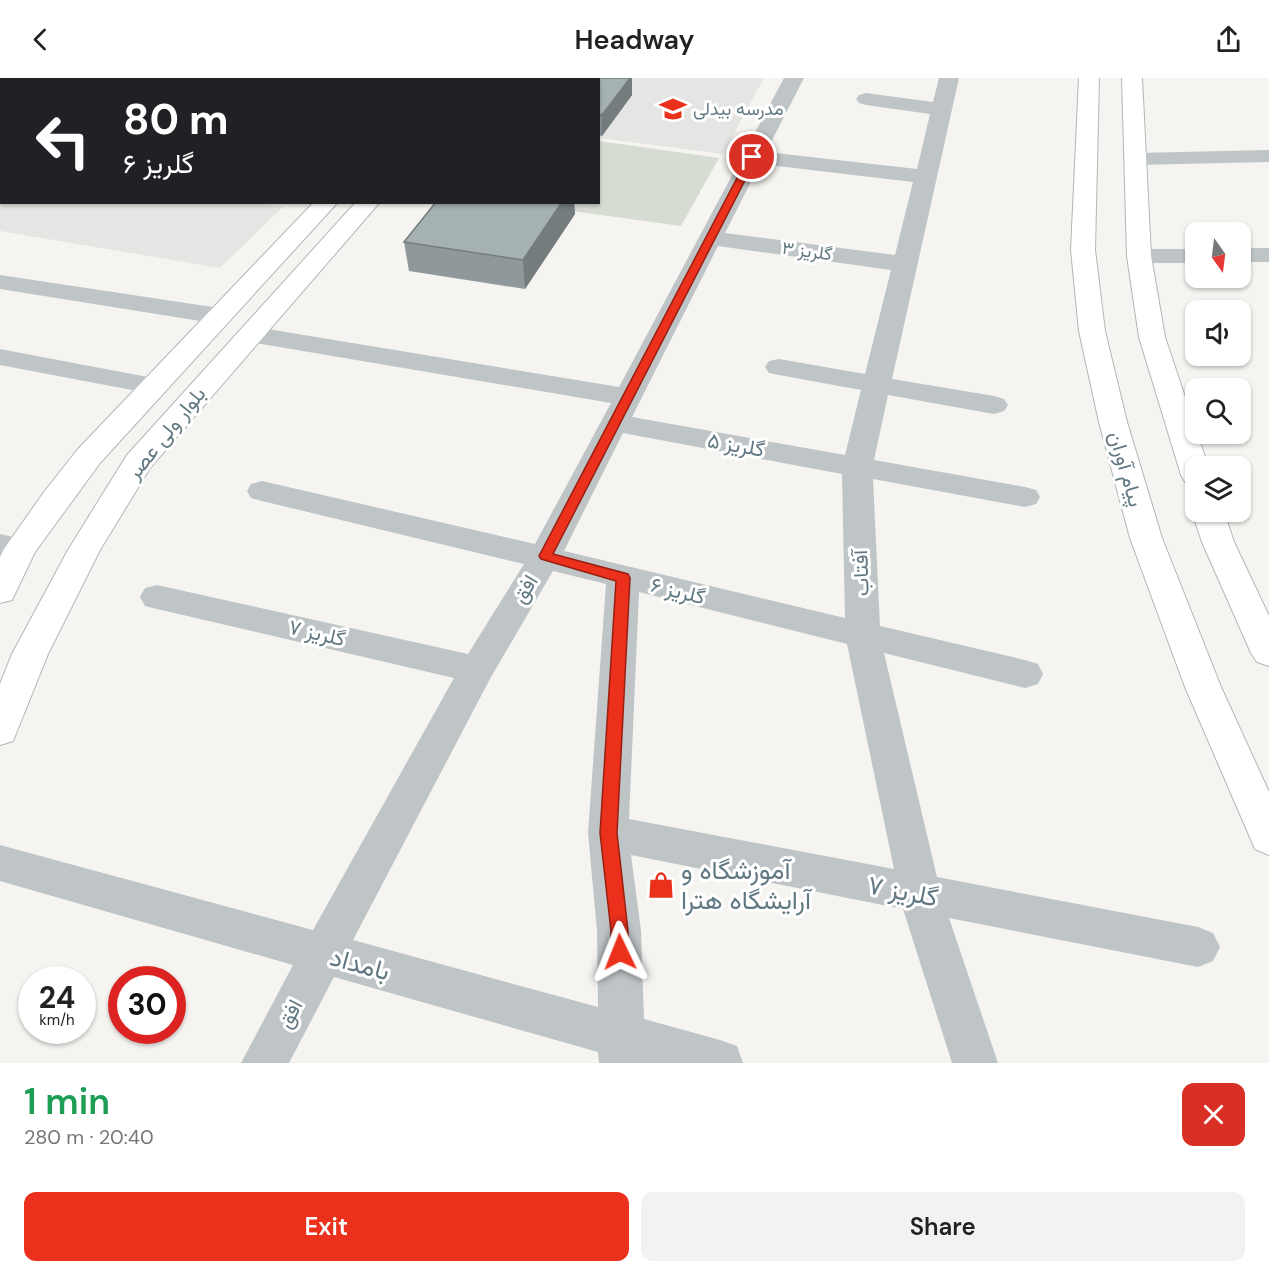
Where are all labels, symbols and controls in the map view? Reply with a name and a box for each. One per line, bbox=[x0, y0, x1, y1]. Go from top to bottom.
text: Headway bbox=[575, 22, 694, 57]
icon: back bbox=[24, 23, 57, 56]
icon: share bbox=[1212, 23, 1245, 56]
text: 80 m bbox=[123, 92, 229, 147]
school or university icon: مدرسه بیدلی bbox=[658, 94, 688, 124]
place label: مدرسه بیدلی bbox=[693, 97, 784, 121]
icon: left bbox=[24, 102, 102, 180]
pin bbox=[726, 131, 777, 182]
icon: arrive bbox=[735, 140, 768, 173]
text: گلریز ۶ bbox=[123, 146, 194, 181]
north arrow bbox=[1185, 222, 1251, 288]
map controls bbox=[1185, 222, 1251, 522]
street label: گلریز ۳ bbox=[780, 236, 834, 266]
button: sound bbox=[1185, 300, 1251, 366]
button: search bbox=[1185, 378, 1251, 444]
street label: بلوار ولی عصر bbox=[119, 381, 212, 486]
street label: گلریز ۵ bbox=[705, 426, 767, 464]
street label: پیام آوران bbox=[1102, 428, 1150, 510]
button: layers bbox=[1185, 456, 1251, 522]
street label: آفتاب bbox=[846, 547, 876, 597]
street label: افق bbox=[506, 569, 544, 609]
street label: گلریز ۶ bbox=[648, 571, 708, 611]
street label: گلریز ۷ bbox=[286, 613, 348, 653]
place label: آموزشگاه و آرایشگاه هترا bbox=[681, 853, 813, 917]
street label: گلریز ۷ bbox=[865, 868, 941, 914]
shop icon: آموزشگاه و آرایشگاه هترا bbox=[646, 870, 676, 900]
position arrow bbox=[588, 920, 652, 984]
street label: بامداد bbox=[326, 940, 394, 988]
speed limit sign: 30 bbox=[108, 966, 186, 1044]
text: 24 bbox=[39, 978, 75, 1017]
street label: افق bbox=[271, 995, 309, 1033]
text: km/h bbox=[39, 1010, 75, 1030]
text: 1 min bbox=[24, 1078, 110, 1125]
button: close bbox=[1182, 1083, 1245, 1146]
text: 280 m · 20:40 bbox=[24, 1124, 154, 1150]
button: Exit bbox=[24, 1192, 629, 1261]
button: Share bbox=[641, 1192, 1245, 1261]

